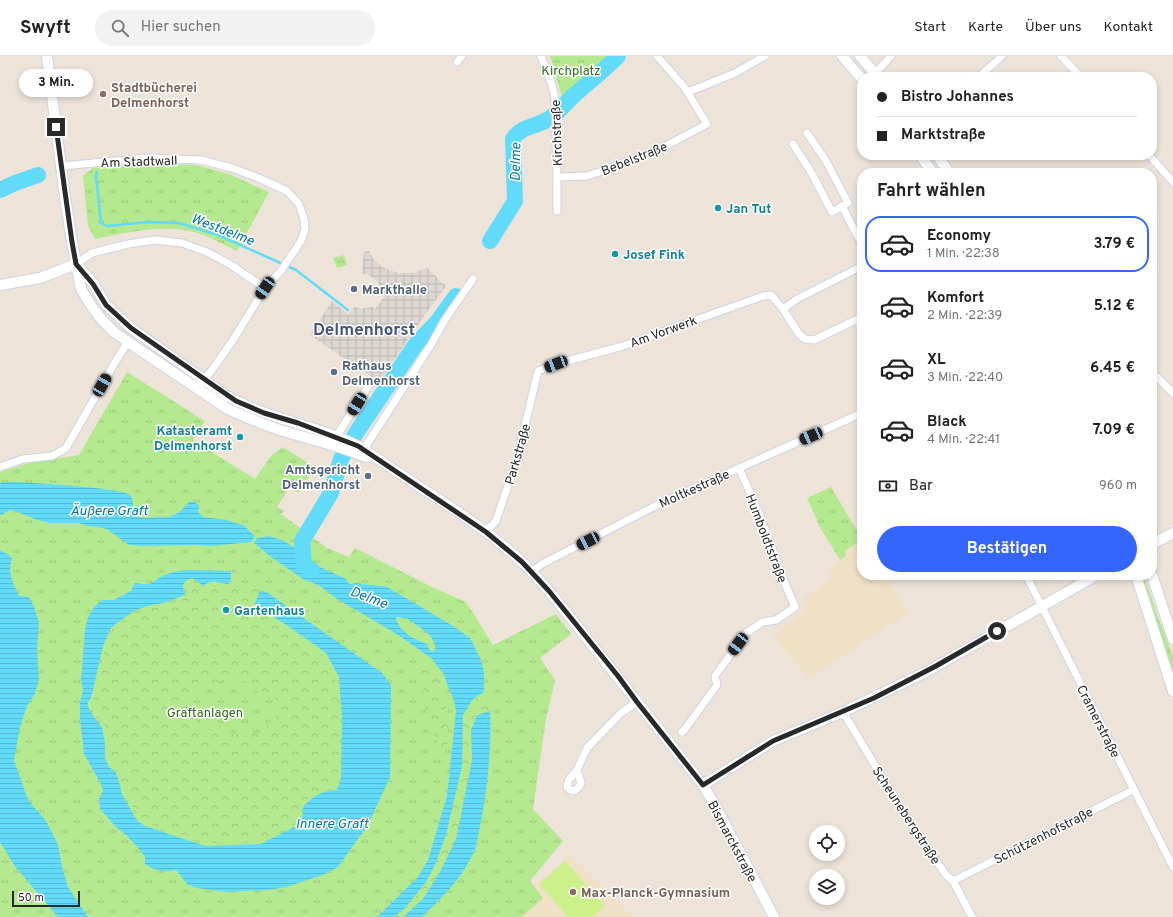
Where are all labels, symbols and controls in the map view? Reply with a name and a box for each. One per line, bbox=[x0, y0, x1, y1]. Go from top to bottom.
search box bbox=[95, 10, 375, 46]
text: Swyft bbox=[20, 16, 71, 40]
icon: search bbox=[109, 17, 131, 39]
text: Hier suchen bbox=[141, 18, 221, 37]
text: Start bbox=[914, 19, 946, 36]
text: Karte bbox=[968, 19, 1003, 36]
text: Über uns bbox=[1025, 19, 1082, 36]
text: Kontakt bbox=[1104, 19, 1153, 36]
park label: Kirchplatz bbox=[541, 64, 601, 80]
callout: 3 Min. bbox=[19, 69, 93, 97]
text: 3 Min. bbox=[38, 75, 74, 91]
place label: Stadtbücherei Delmenhorst bbox=[111, 81, 197, 112]
text: Bistro Johannes bbox=[901, 88, 1014, 107]
marker: Stadtbücherei Delmenhorst bbox=[98, 89, 108, 99]
street label: Kirchstraße bbox=[549, 99, 567, 166]
route end bbox=[47, 118, 65, 136]
text: Marktstraße bbox=[901, 126, 986, 145]
street label: Bebelstraße bbox=[599, 139, 670, 180]
water label: Delme bbox=[508, 142, 525, 181]
street label: Am Stadtwall bbox=[100, 154, 178, 172]
text: Fahrt wählen bbox=[877, 180, 986, 203]
place label: Jan Tut bbox=[726, 202, 771, 218]
marker: Jan Tut bbox=[713, 203, 723, 213]
water label: Westdelme bbox=[189, 211, 257, 250]
icon: car bbox=[879, 226, 915, 262]
text: Economy bbox=[927, 227, 991, 246]
text: 3.79 € bbox=[1093, 235, 1135, 254]
text: 1 Min. · 22:38 bbox=[927, 246, 1000, 262]
place label: Josef Fink bbox=[623, 248, 685, 264]
marker: Josef Fink bbox=[610, 249, 620, 259]
car bbox=[253, 275, 277, 301]
place label: Markthalle bbox=[362, 283, 427, 299]
marker: Markthalle bbox=[349, 284, 359, 294]
icon: car bbox=[879, 288, 915, 324]
text: Komfort bbox=[927, 289, 984, 308]
text: 5.12 € bbox=[1094, 297, 1135, 316]
text: 2 Min. · 22:39 bbox=[927, 308, 1002, 324]
street label: Am Vorwerk bbox=[628, 313, 699, 352]
district label: Delmenhorst bbox=[313, 320, 415, 342]
icon: car bbox=[879, 350, 915, 386]
text: XL bbox=[927, 351, 945, 370]
car bbox=[543, 354, 569, 374]
place label: Rathaus Delmenhorst bbox=[342, 359, 420, 390]
text: 6.45 € bbox=[1090, 359, 1135, 378]
marker: Rathaus Delmenhorst bbox=[329, 367, 339, 377]
text: 3 Min. · 22:40 bbox=[927, 370, 1003, 386]
car bbox=[91, 372, 113, 398]
car bbox=[346, 391, 368, 417]
icon: car bbox=[879, 412, 915, 448]
text: Black bbox=[927, 413, 967, 432]
text: 7.09 € bbox=[1093, 421, 1135, 440]
street label: Parkstraße bbox=[503, 422, 535, 487]
place label: Katasteramt Delmenhorst bbox=[154, 424, 232, 455]
car bbox=[798, 426, 824, 446]
marker: Katasteramt Delmenhorst bbox=[235, 432, 245, 442]
text: 4 Min. · 22:41 bbox=[927, 432, 1000, 448]
place label: Amtsgericht Delmenhorst bbox=[282, 463, 360, 494]
street label: Moltkestraße bbox=[657, 467, 732, 512]
marker: Amtsgericht Delmenhorst bbox=[363, 471, 373, 481]
icon: cash bbox=[877, 475, 899, 497]
text: Bar bbox=[909, 477, 933, 496]
text: 960 m bbox=[1099, 478, 1137, 494]
street label: Humboldtstraße bbox=[741, 492, 789, 585]
water label: Äußere Graft bbox=[70, 502, 149, 520]
button: Bestätigen bbox=[877, 526, 1137, 572]
car bbox=[575, 530, 601, 552]
water label: Delme bbox=[347, 584, 390, 614]
place label: Gartenhaus bbox=[234, 604, 305, 620]
marker: Gartenhaus bbox=[221, 605, 231, 615]
route start bbox=[988, 622, 1006, 640]
car bbox=[726, 631, 750, 657]
street label: Cramerstraße bbox=[1072, 683, 1122, 761]
park label: Graftanlagen bbox=[167, 706, 243, 722]
street label: Scheunebergstraße bbox=[868, 764, 943, 868]
street label: Bismarckstraße bbox=[703, 798, 759, 885]
street label: Schützenhofstraße bbox=[992, 805, 1096, 869]
water label: Innere Graft bbox=[296, 816, 369, 833]
map controls bbox=[809, 825, 845, 905]
button: locate bbox=[809, 825, 845, 861]
button: layers bbox=[809, 869, 845, 905]
place label: Max-Planck-Gymnasium bbox=[581, 886, 730, 902]
marker: Max-Planck-Gymnasium bbox=[568, 887, 578, 897]
scale bar bbox=[12, 889, 80, 908]
text: 50 m bbox=[18, 891, 44, 905]

